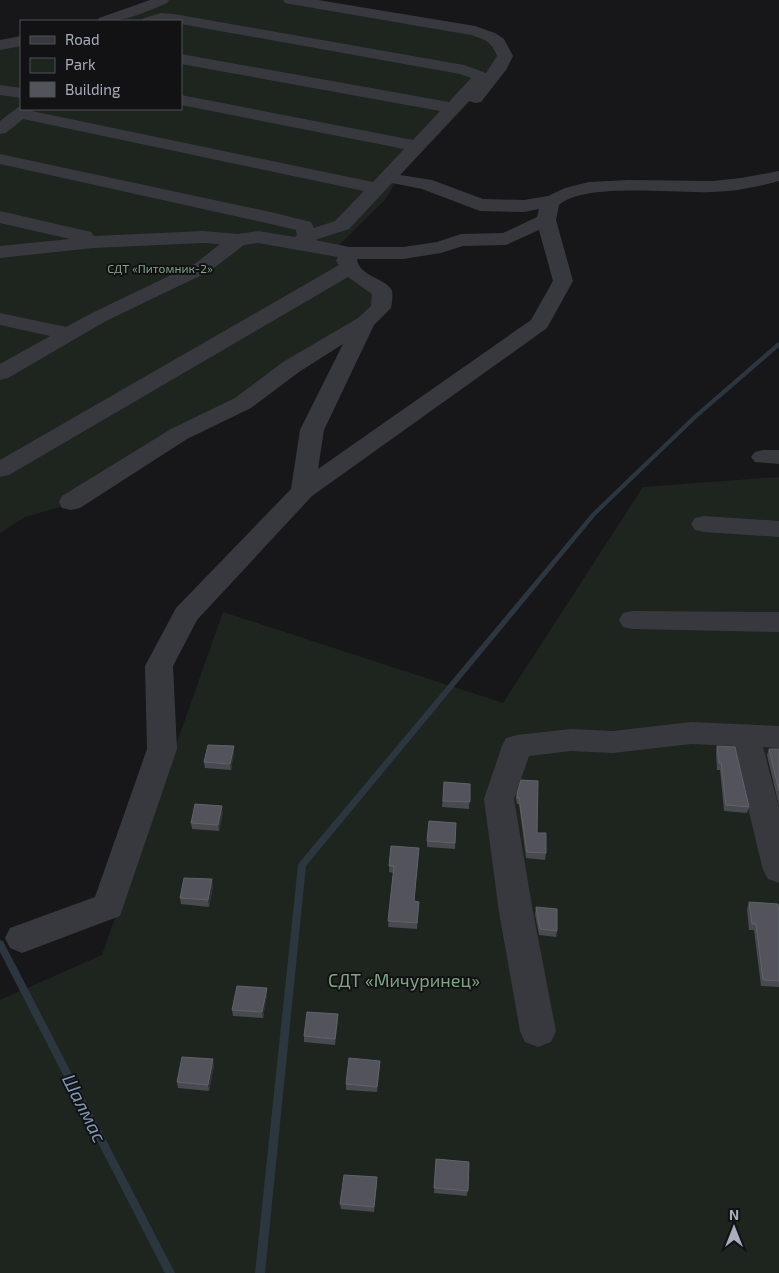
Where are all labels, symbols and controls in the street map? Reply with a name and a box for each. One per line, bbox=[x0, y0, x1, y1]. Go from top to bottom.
legend bbox=[20, 20, 182, 110]
text: Road bbox=[65, 30, 100, 48]
text: Park bbox=[65, 55, 96, 73]
text: Building bbox=[65, 80, 121, 98]
park label: СДТ «Питомник-2» bbox=[107, 261, 213, 275]
park label: СДТ «Мичуринец» bbox=[328, 969, 480, 991]
water label: Шалмас bbox=[58, 1070, 112, 1146]
north arrow bbox=[709, 1203, 759, 1253]
text: N bbox=[729, 1206, 739, 1223]

